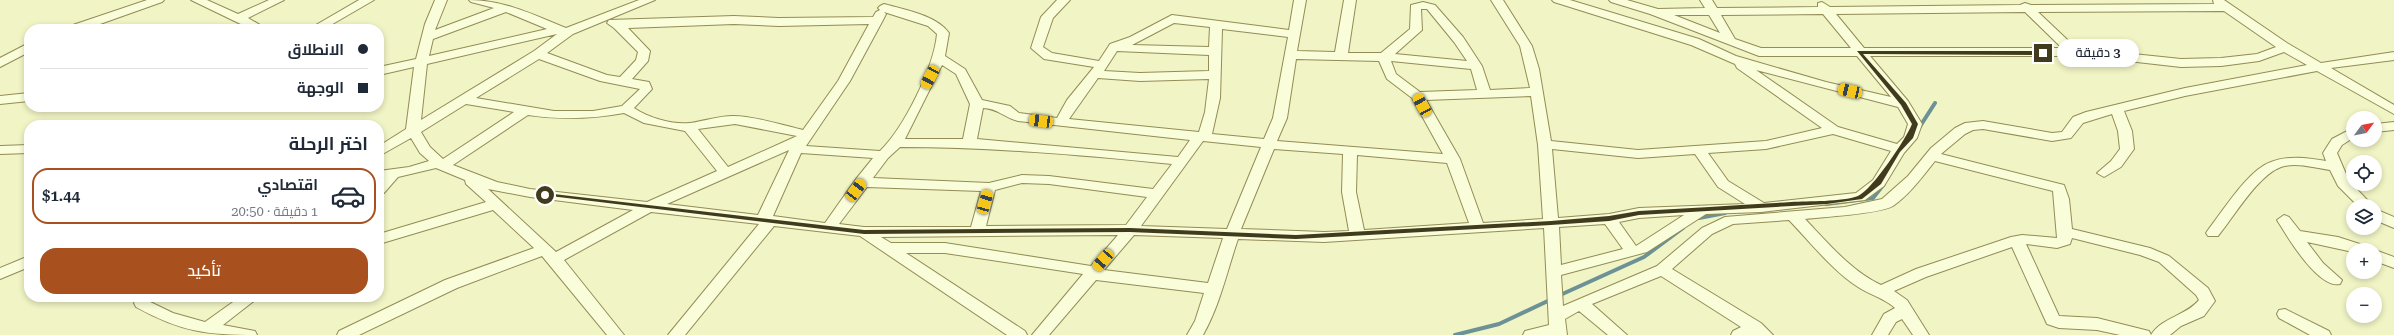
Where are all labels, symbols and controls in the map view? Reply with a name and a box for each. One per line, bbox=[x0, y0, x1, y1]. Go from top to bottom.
callout: 3 دقيقة bbox=[2057, 39, 2139, 67]
text: الانطلاق bbox=[288, 41, 344, 59]
route end bbox=[2034, 44, 2052, 62]
text: 3 دقيقة bbox=[2075, 45, 2121, 60]
car bbox=[919, 64, 941, 90]
text: الوجهة bbox=[297, 79, 344, 97]
car bbox=[1837, 82, 1863, 100]
car bbox=[1411, 92, 1433, 118]
north arrow bbox=[2346, 111, 2382, 147]
map controls bbox=[2346, 111, 2382, 323]
car bbox=[1028, 114, 1054, 128]
text: اختر الرحلة bbox=[289, 133, 368, 154]
button: locate bbox=[2346, 155, 2382, 191]
text: اقتصادي bbox=[258, 176, 318, 194]
car bbox=[844, 177, 868, 203]
icon: car bbox=[330, 178, 366, 214]
route start bbox=[536, 186, 554, 204]
text: $1.44 bbox=[42, 187, 80, 205]
car bbox=[976, 189, 994, 215]
button: layers bbox=[2346, 199, 2382, 235]
text: 1 دقيقة · 20:50 bbox=[231, 204, 318, 219]
button: + bbox=[2346, 243, 2382, 279]
car bbox=[1091, 247, 1115, 273]
button: تأكيد bbox=[40, 248, 368, 294]
button: − bbox=[2346, 287, 2382, 323]

